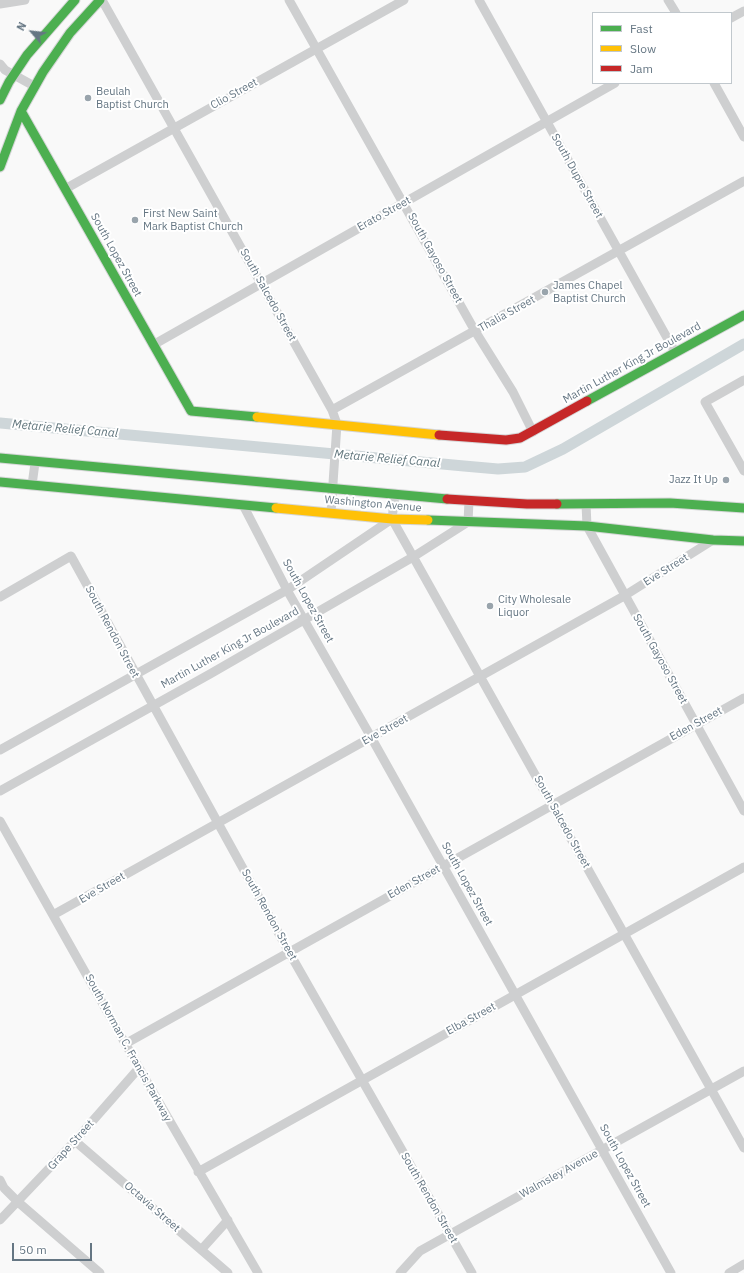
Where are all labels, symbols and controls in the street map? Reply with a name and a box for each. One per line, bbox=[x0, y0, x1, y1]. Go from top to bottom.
north arrow bbox=[12, 12, 52, 52]
legend bbox=[592, 12, 732, 84]
text: N bbox=[13, 20, 29, 33]
text: Fast bbox=[630, 21, 653, 36]
text: Slow bbox=[630, 41, 656, 56]
text: Jam bbox=[630, 61, 653, 76]
street label: Clio Street bbox=[208, 76, 260, 112]
place label: Beulah Baptist Church bbox=[96, 85, 169, 111]
marker: Beulah Baptist Church bbox=[83, 93, 93, 103]
street label: South Dupre Street bbox=[548, 132, 606, 220]
street label: Erato Street bbox=[355, 194, 413, 234]
place label: First New Saint Mark Baptist Church bbox=[143, 207, 243, 233]
street label: South Lopez Street bbox=[88, 211, 144, 299]
street label: South Gayoso Street bbox=[405, 211, 465, 305]
marker: First New Saint Mark Baptist Church bbox=[130, 215, 140, 225]
street label: South Salcedo Street bbox=[237, 247, 299, 343]
place label: James Chapel Baptist Church bbox=[553, 279, 626, 305]
marker: James Chapel Baptist Church bbox=[540, 287, 550, 297]
street label: Thalia Street bbox=[476, 293, 538, 335]
street label: Martin Luther King Jr Boulevard bbox=[561, 320, 703, 406]
water label: Metarie Relief Canal bbox=[12, 417, 118, 441]
water label: Metarie Relief Canal bbox=[334, 447, 440, 471]
place label: Jazz It Up bbox=[669, 473, 718, 487]
marker: Jazz It Up bbox=[721, 475, 731, 485]
street label: Washington Avenue bbox=[324, 493, 422, 515]
street label: Eve Street bbox=[641, 551, 691, 589]
street label: South Lopez Street bbox=[280, 557, 336, 645]
street label: South Rendon Street bbox=[82, 584, 142, 680]
place label: City Wholesale Liquor bbox=[498, 593, 571, 619]
marker: City Wholesale Liquor bbox=[485, 601, 495, 611]
street label: Martin Luther King Jr Boulevard bbox=[159, 605, 301, 691]
street label: South Gayoso Street bbox=[630, 612, 690, 706]
street label: Eden Street bbox=[668, 704, 724, 744]
street label: Eve Street bbox=[360, 712, 410, 748]
street label: South Salcedo Street bbox=[531, 774, 593, 870]
street label: South Lopez Street bbox=[439, 840, 495, 928]
street label: Eden Street bbox=[386, 862, 442, 902]
street label: South Rendon Street bbox=[238, 867, 300, 963]
street label: Eve Street bbox=[77, 870, 127, 906]
street label: South Norman C. Francis Parkway bbox=[82, 972, 174, 1124]
street label: Elba Street bbox=[444, 1000, 498, 1038]
street label: Grape Street bbox=[45, 1117, 97, 1173]
street label: South Lopez Street bbox=[597, 1122, 653, 1210]
street label: Walmsley Avenue bbox=[518, 1147, 600, 1201]
street label: South Rendon Street bbox=[398, 1150, 460, 1246]
street label: Octavia Street bbox=[121, 1179, 183, 1235]
scale bar bbox=[14, 1235, 94, 1261]
text: 50 m bbox=[19, 1242, 47, 1257]

